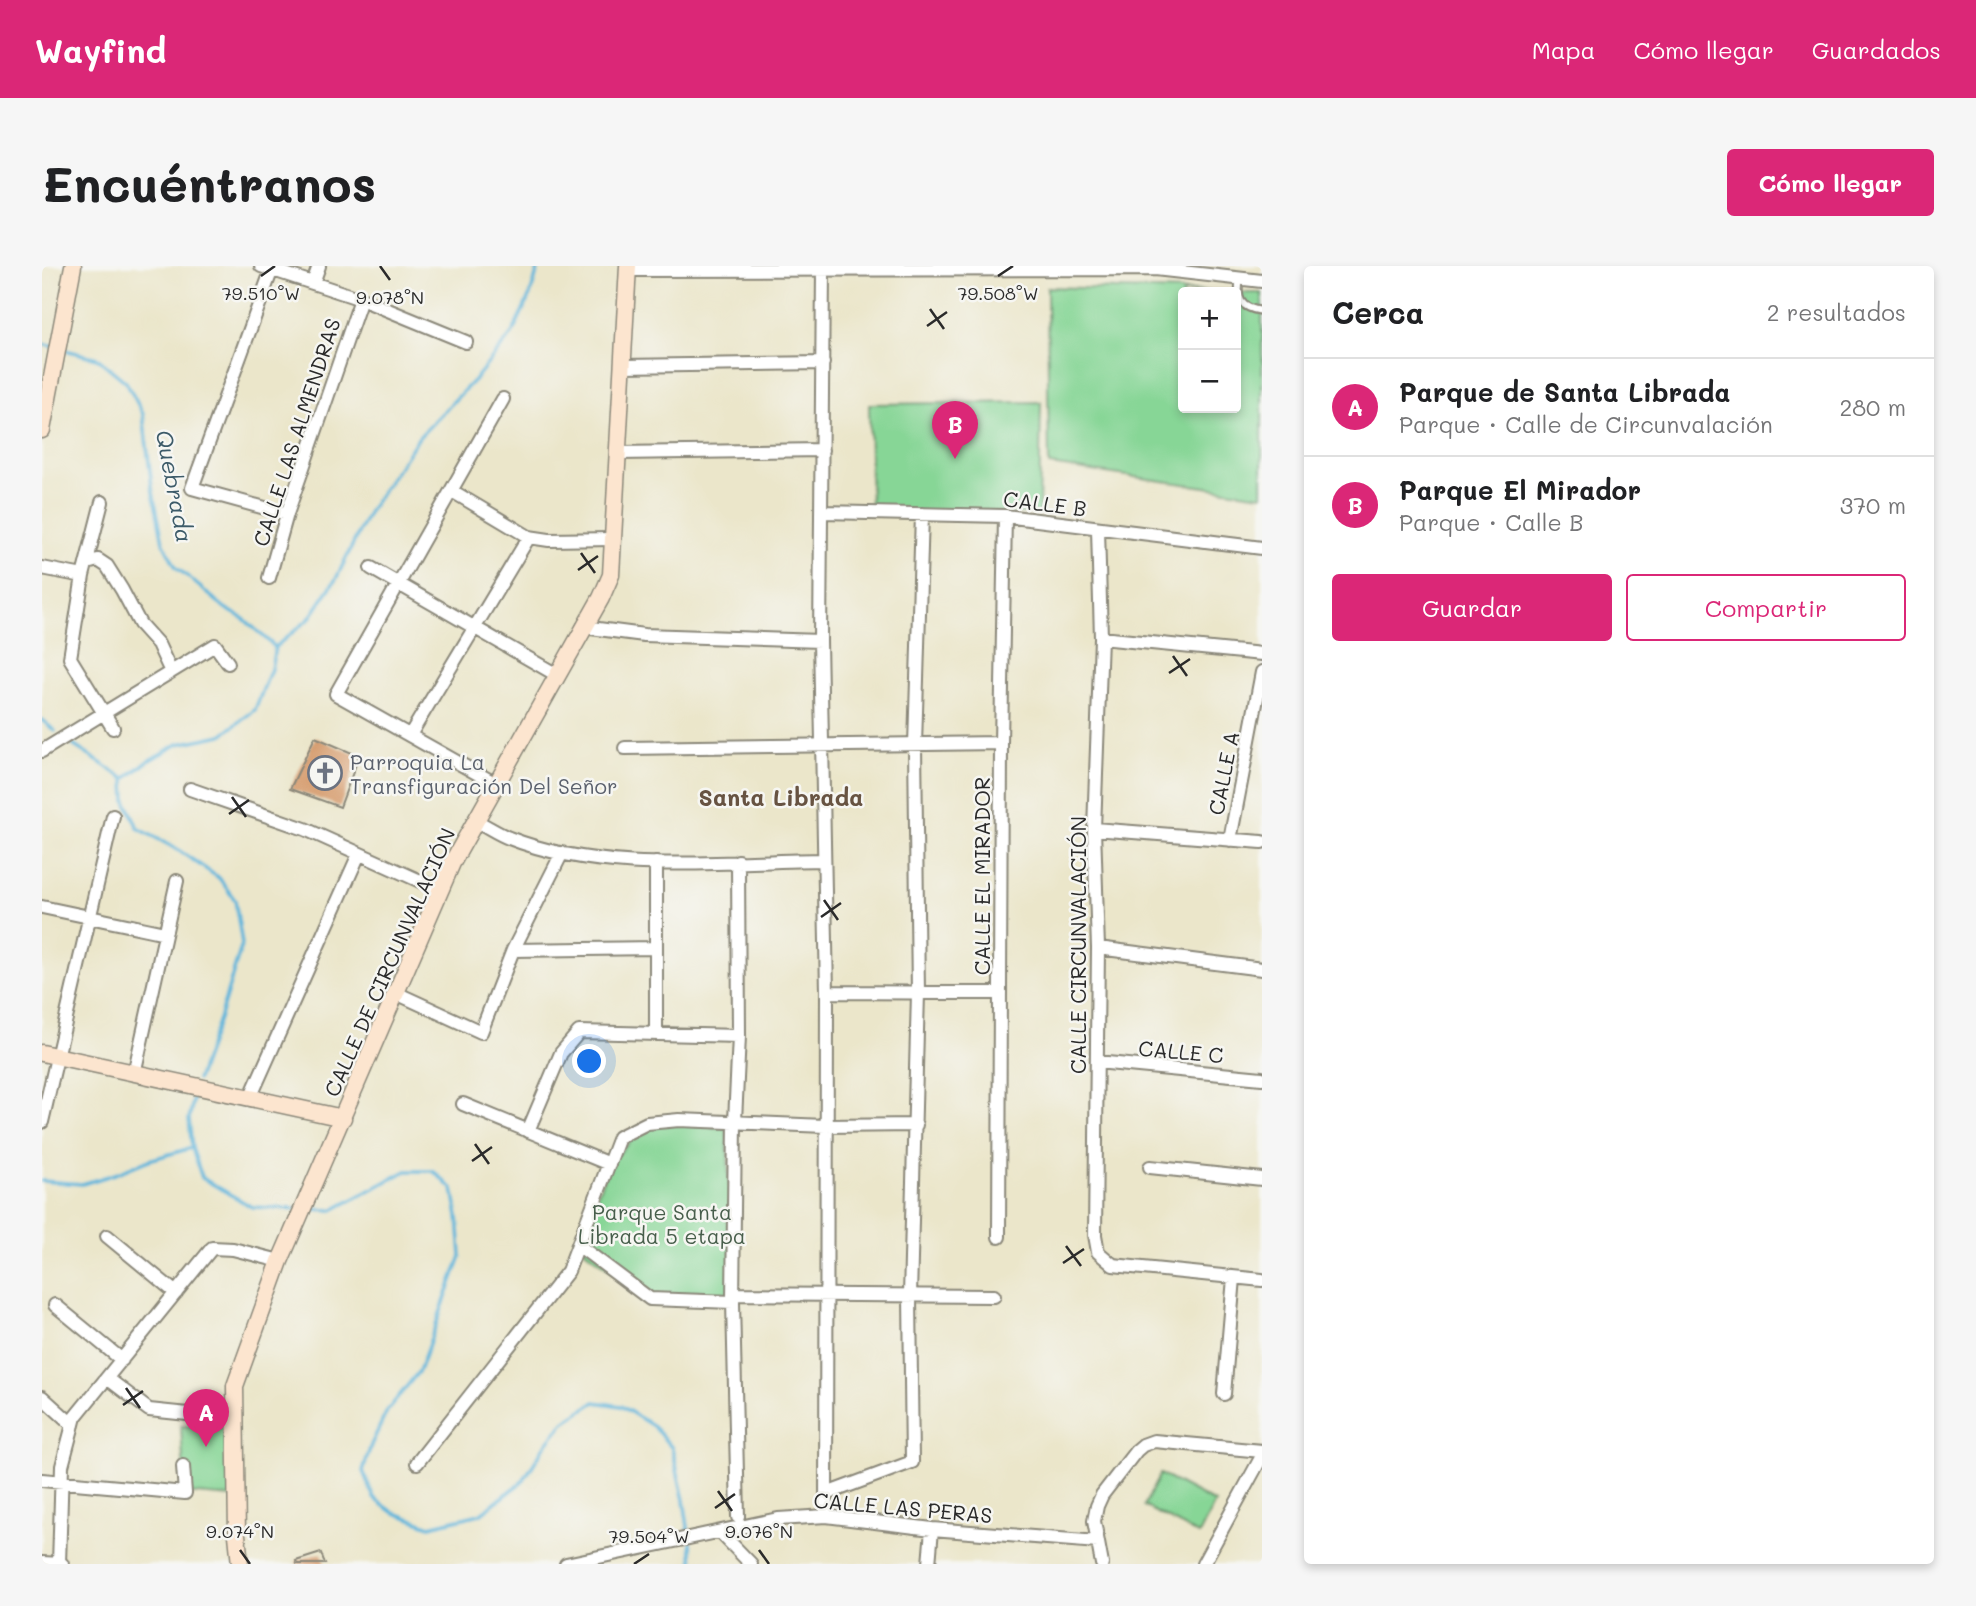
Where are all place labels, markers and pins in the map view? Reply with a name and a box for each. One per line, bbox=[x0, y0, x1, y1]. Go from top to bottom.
pin: B bbox=[932, 401, 978, 459]
place label: Parroquia La Transfiguración Del Señor bbox=[350, 748, 618, 799]
church icon: Parroquia La Transfiguración Del Señor bbox=[306, 754, 344, 792]
pin: A bbox=[183, 1389, 229, 1447]

